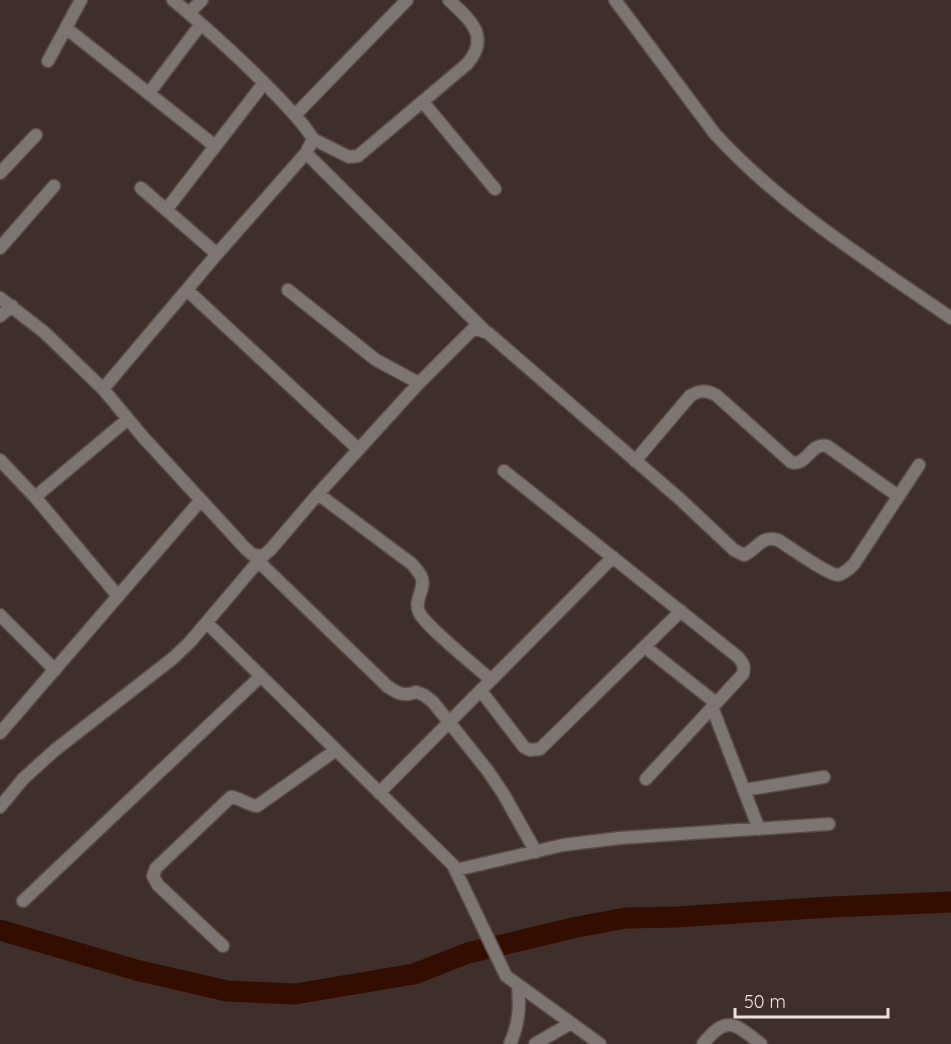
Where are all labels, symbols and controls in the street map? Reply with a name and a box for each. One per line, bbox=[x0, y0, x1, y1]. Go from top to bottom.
scale bar bbox=[735, 981, 888, 1019]
text: 50 m bbox=[744, 990, 786, 1013]

